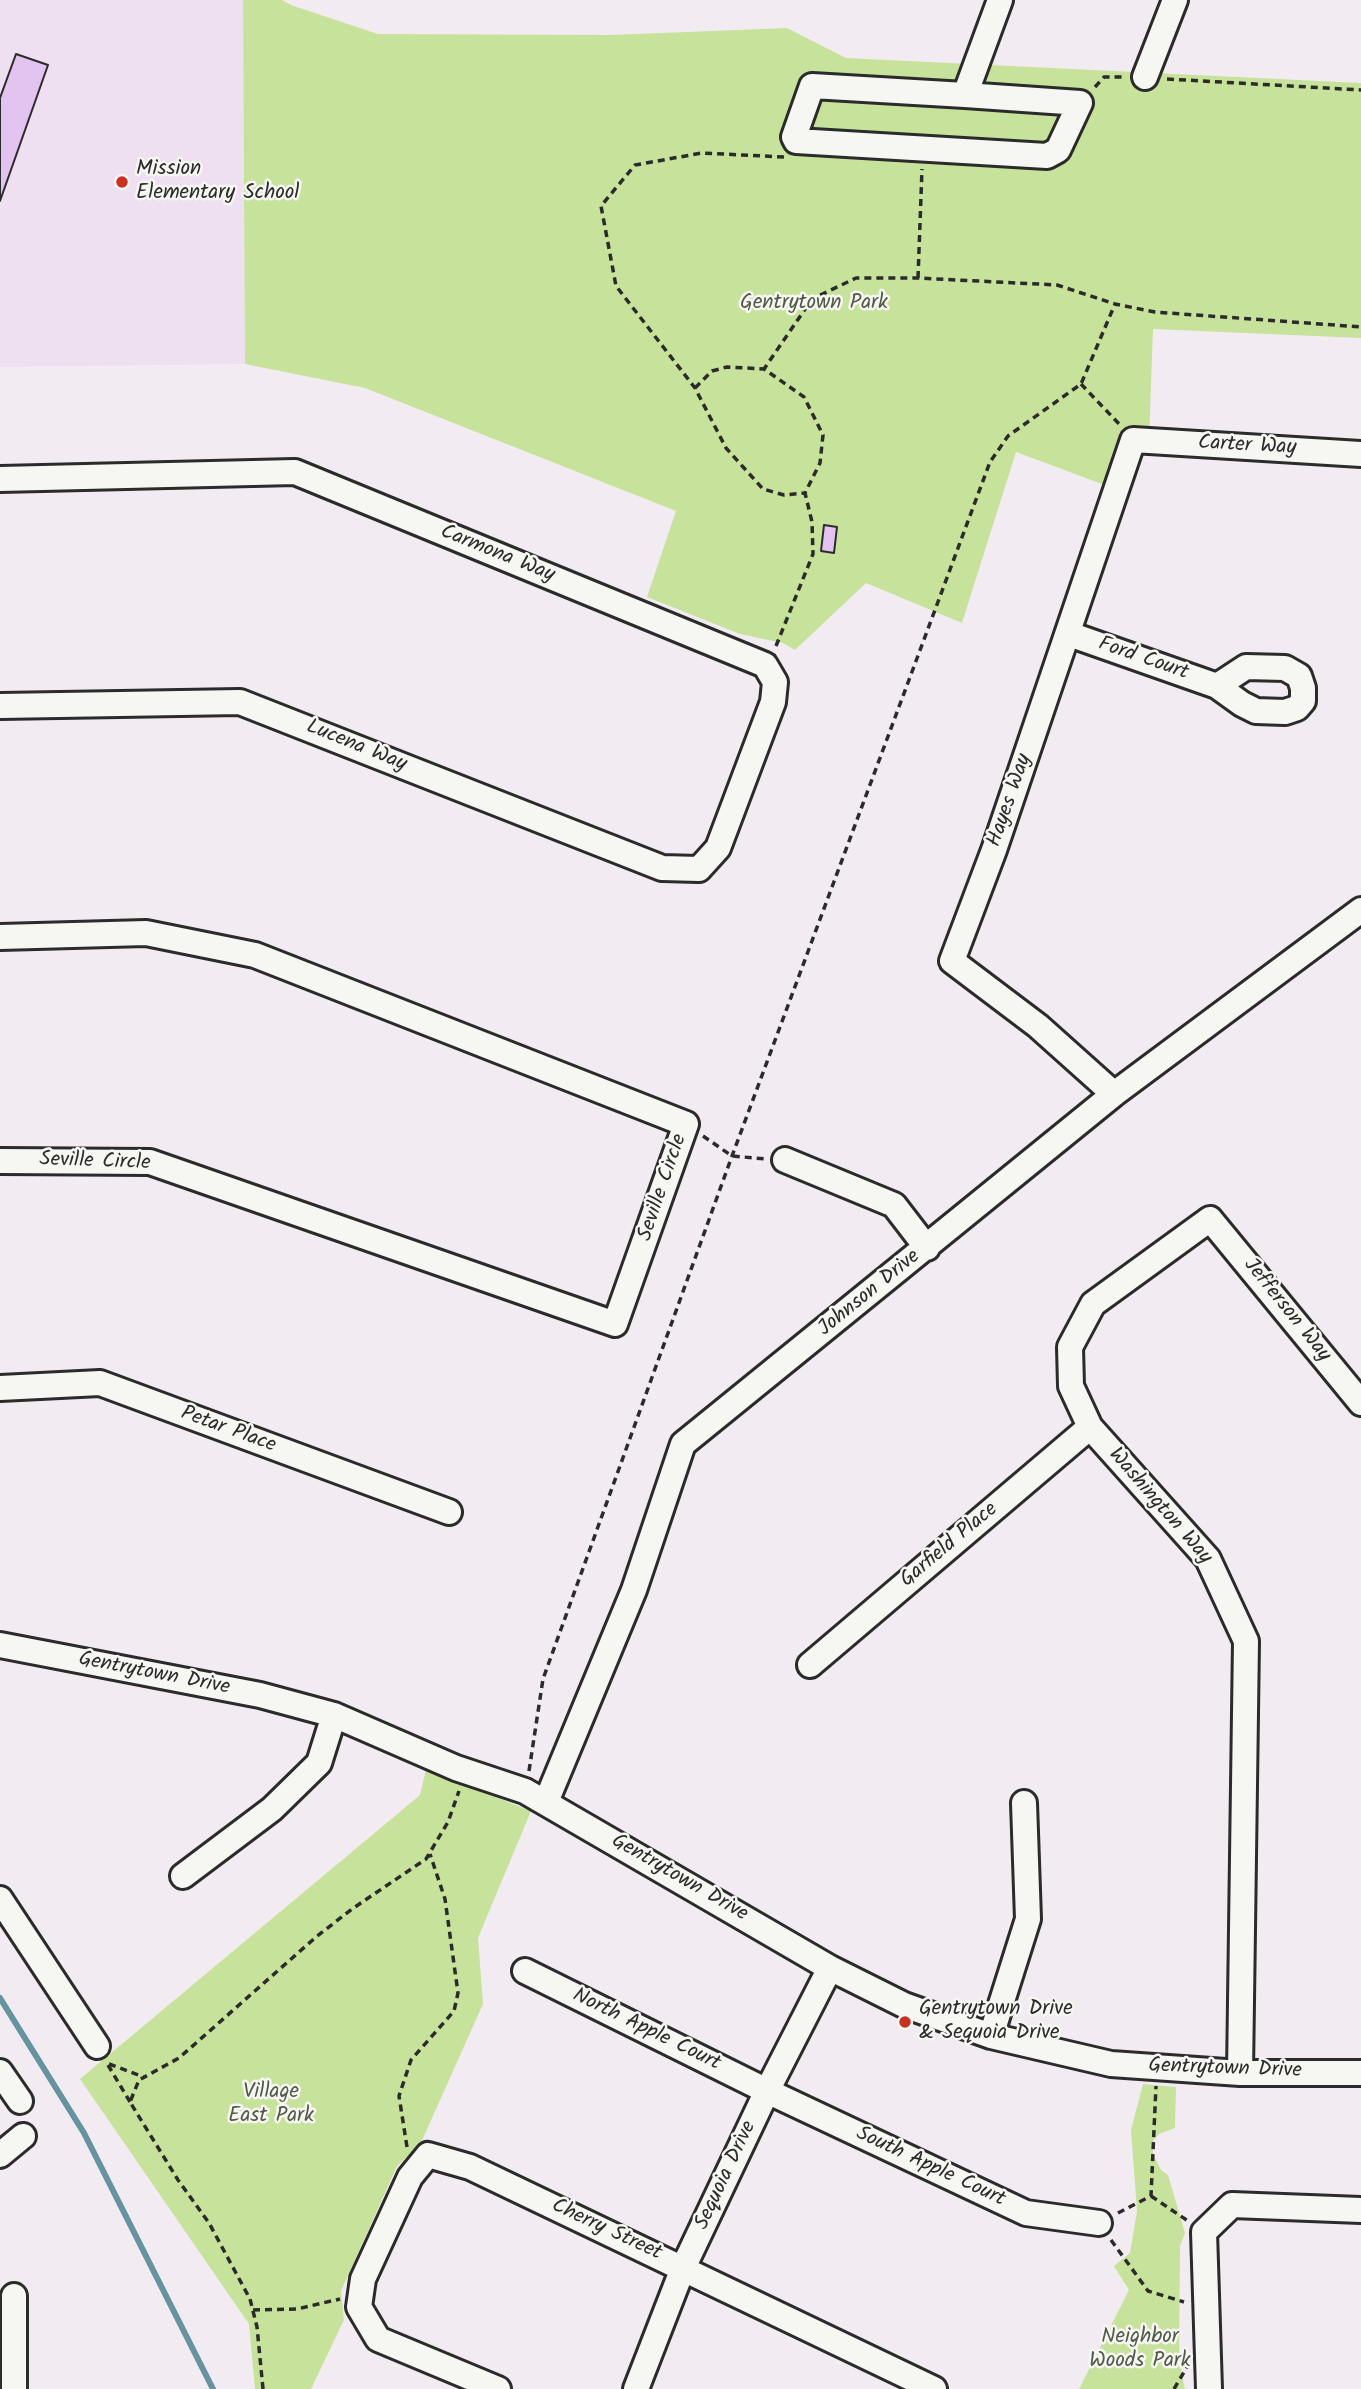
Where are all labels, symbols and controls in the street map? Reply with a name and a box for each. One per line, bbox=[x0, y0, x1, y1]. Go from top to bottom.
place label: Mission Elementary School bbox=[136, 157, 299, 207]
marker: Mission Elementary School bbox=[114, 174, 130, 190]
park label: Gentrytown Park bbox=[740, 291, 888, 317]
street label: Carter Way bbox=[1197, 432, 1297, 462]
street label: Carmona Way bbox=[436, 521, 558, 589]
street label: Ford Court bbox=[1095, 633, 1191, 687]
street label: Lucena Way bbox=[302, 715, 410, 779]
street label: Hayes Way bbox=[983, 751, 1039, 851]
street label: Seville Circle bbox=[634, 1131, 694, 1245]
street label: Seville Circle bbox=[39, 1148, 151, 1178]
street label: Johnson Drive bbox=[814, 1245, 926, 1343]
street label: Jefferson Way bbox=[1237, 1254, 1335, 1368]
street label: Petar Place bbox=[177, 1402, 279, 1460]
street label: Washington Way bbox=[1102, 1444, 1216, 1570]
street label: Garfield Place bbox=[896, 1498, 1004, 1594]
street label: Gentrytown Drive bbox=[76, 1648, 232, 1702]
street label: Gentrytown Drive bbox=[606, 1830, 752, 1928]
street label: North Apple Court bbox=[568, 1984, 724, 2078]
place label: Gentrytown Drive & Sequoia Drive bbox=[919, 1997, 1073, 2047]
marker: Gentrytown Drive & Sequoia Drive bbox=[897, 2014, 913, 2030]
street label: Gentrytown Drive bbox=[1148, 2055, 1302, 2085]
park label: Village East Park bbox=[228, 2080, 314, 2130]
street label: Sequoia Drive bbox=[691, 2118, 763, 2234]
street label: South Apple Court bbox=[851, 2122, 1009, 2214]
street label: Cherry Street bbox=[547, 2194, 665, 2268]
park label: Neighbor Woods Park bbox=[1089, 2325, 1191, 2375]

